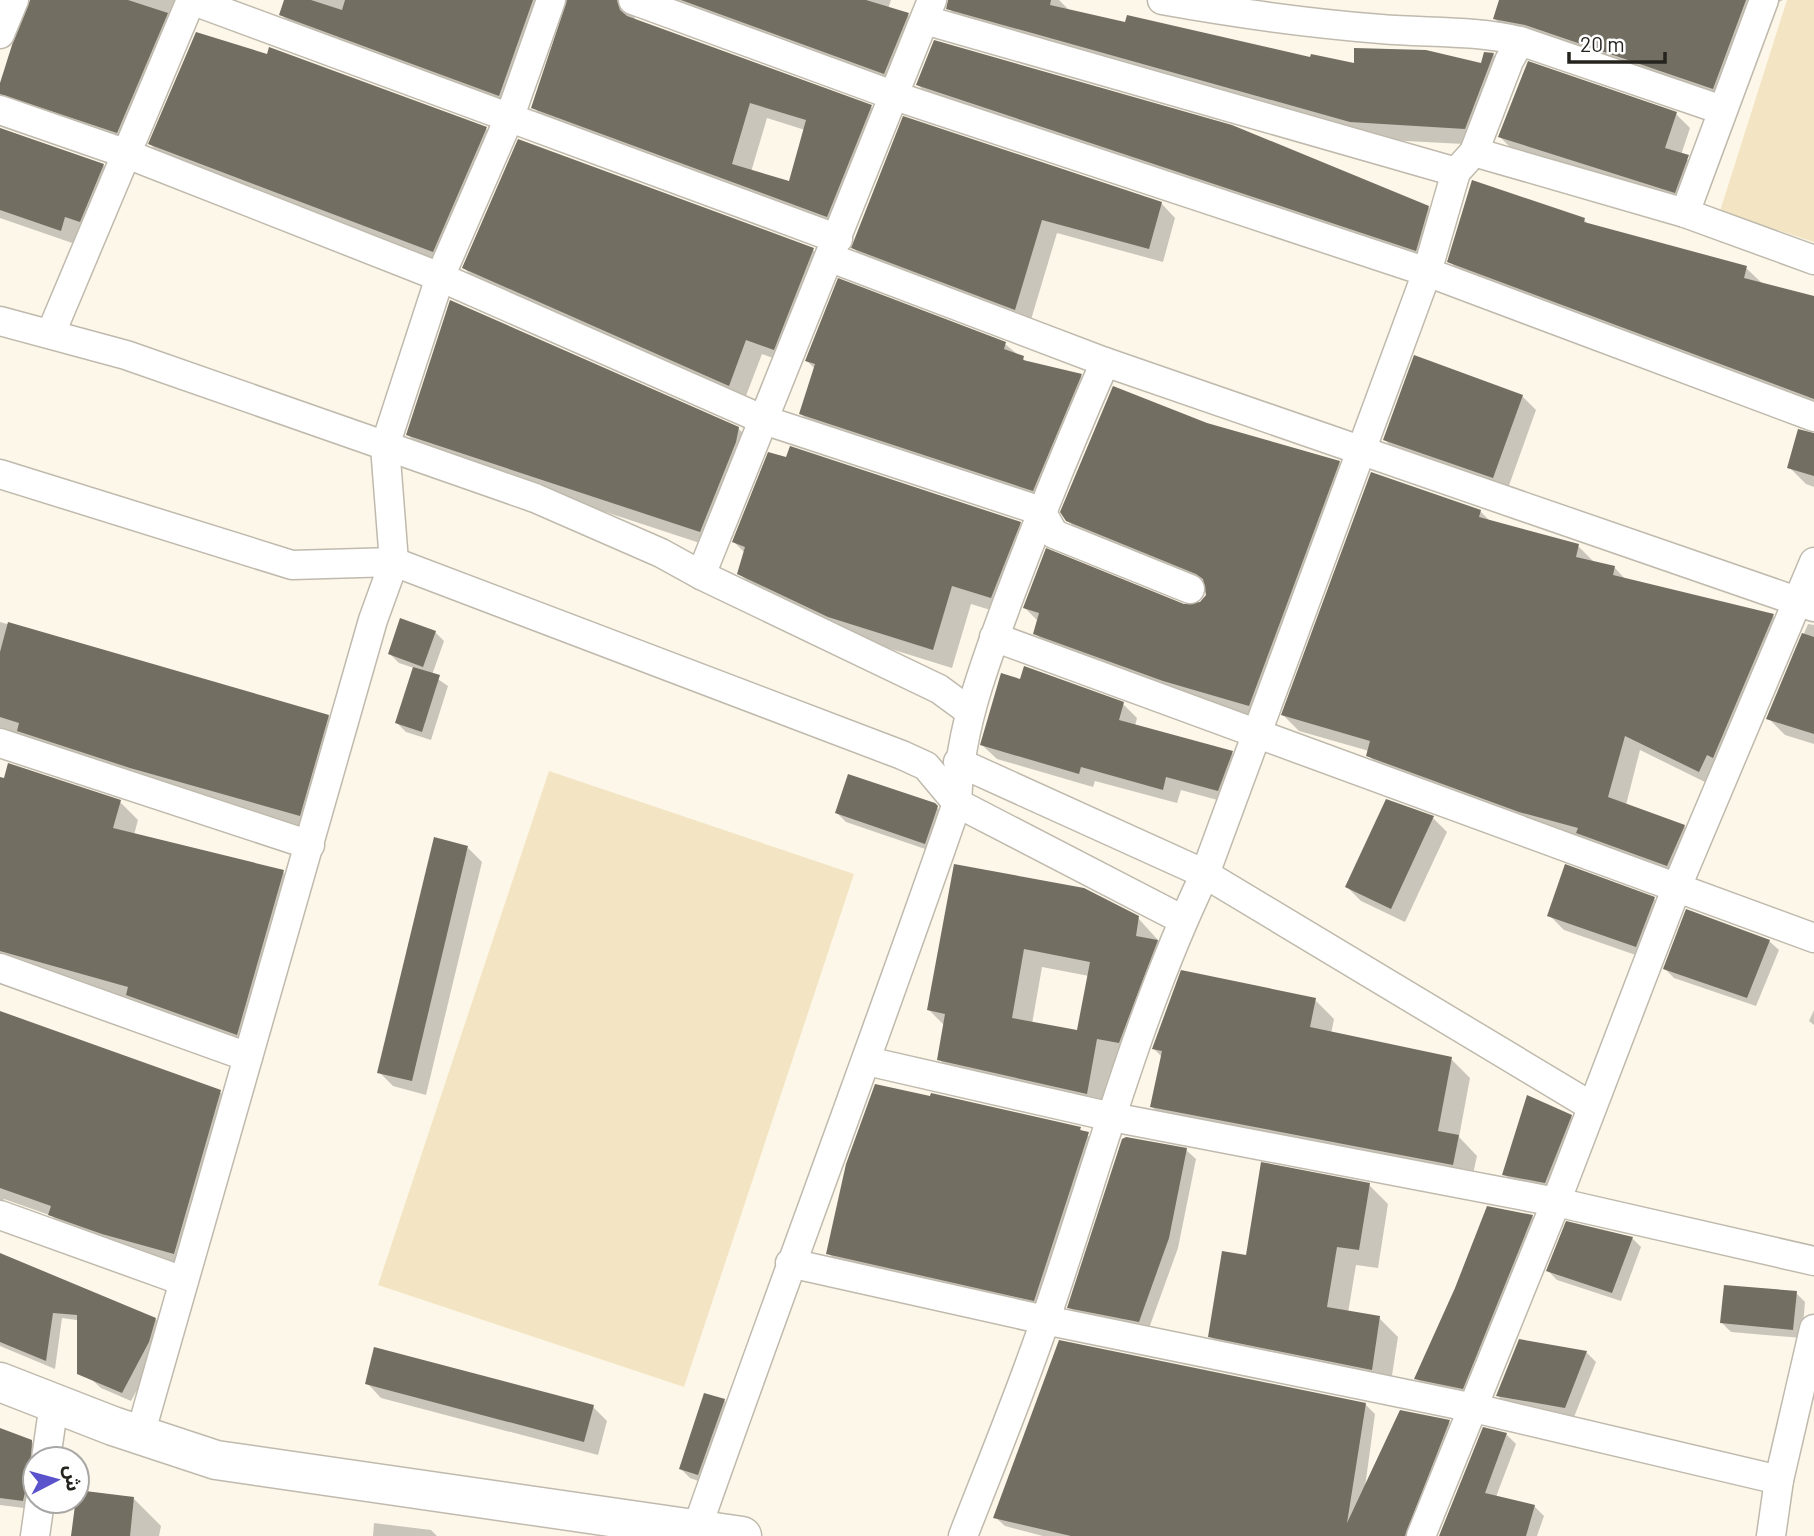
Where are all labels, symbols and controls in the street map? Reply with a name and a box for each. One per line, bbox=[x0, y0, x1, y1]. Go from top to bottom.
scale bar bbox=[1569, 21, 1665, 65]
text: 20 m bbox=[1580, 31, 1625, 56]
north arrow bbox=[21, 1445, 91, 1515]
text: ش bbox=[61, 1464, 86, 1492]

